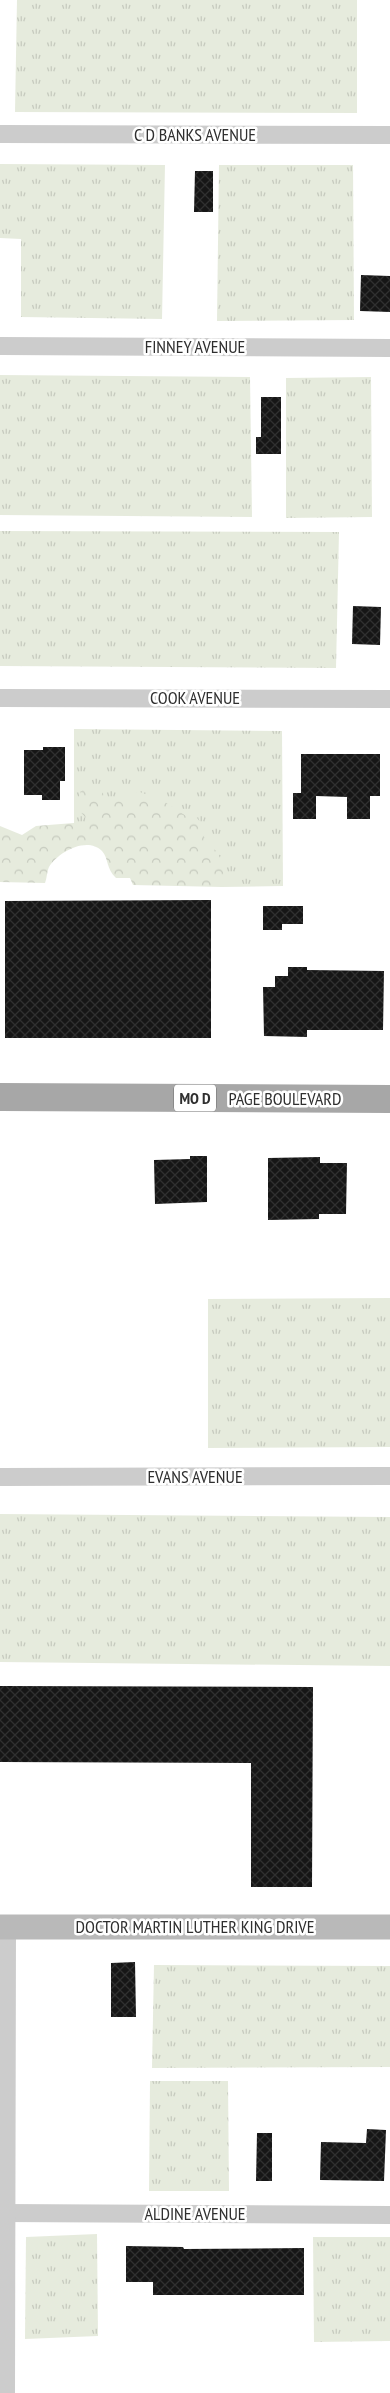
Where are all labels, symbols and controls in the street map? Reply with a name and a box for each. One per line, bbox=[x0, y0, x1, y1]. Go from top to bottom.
street label: C D BANKS AVENUE bbox=[134, 123, 256, 146]
street label: FINNEY AVENUE bbox=[145, 335, 245, 358]
street label: COOK AVENUE bbox=[150, 686, 240, 709]
road number: MO D bbox=[174, 1084, 216, 1112]
street label: PAGE BOULEVARD bbox=[229, 1087, 341, 1110]
street label: EVANS AVENUE bbox=[147, 1465, 243, 1488]
street label: DOCTOR MARTIN LUTHER KING DRIVE bbox=[76, 1915, 314, 1938]
street label: ALDINE AVENUE bbox=[144, 2202, 246, 2225]

